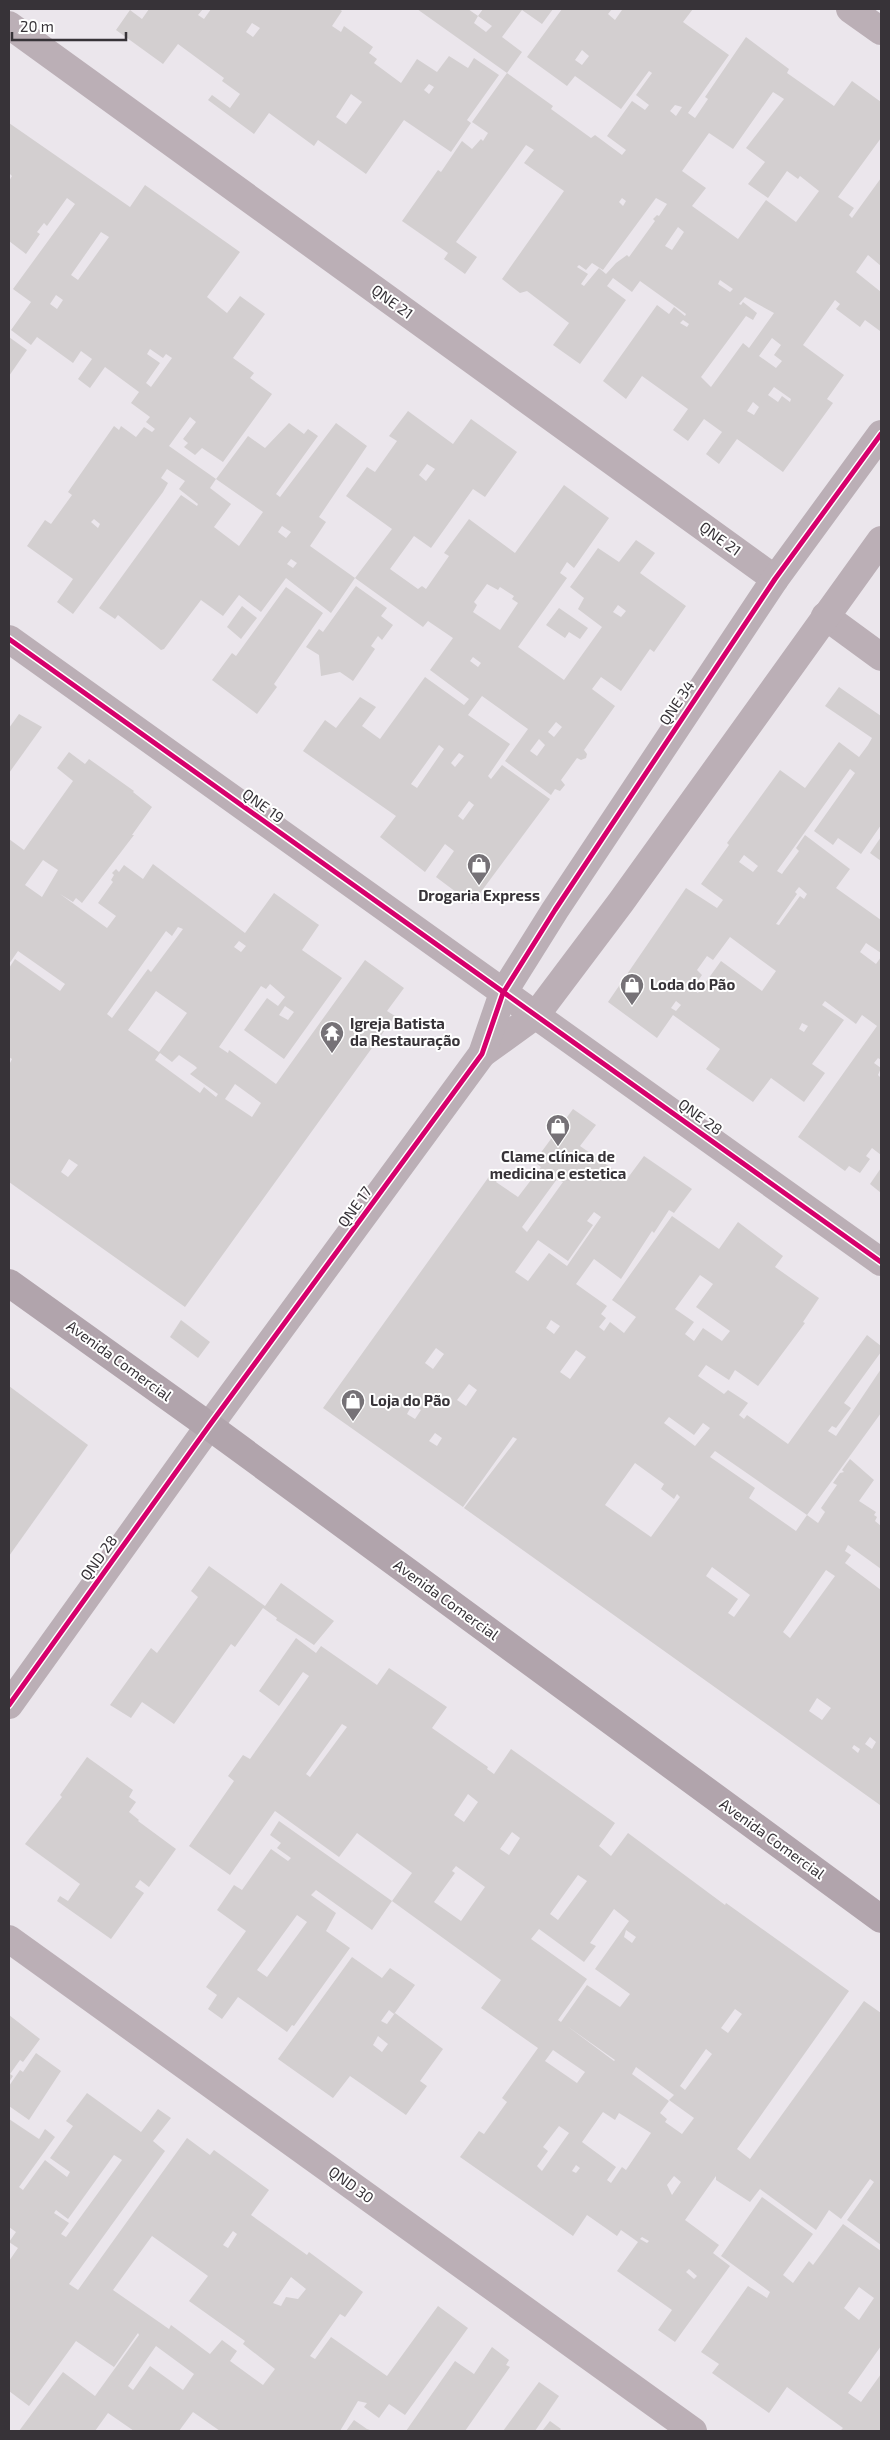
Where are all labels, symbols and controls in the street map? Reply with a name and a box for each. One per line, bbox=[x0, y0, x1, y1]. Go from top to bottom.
scale bar bbox=[12, 10, 126, 42]
text: 20 m bbox=[20, 17, 54, 35]
street label: QNE 21 bbox=[368, 280, 417, 323]
street label: QNE 21 bbox=[696, 517, 745, 560]
street label: QNE 34 bbox=[655, 677, 698, 729]
street label: QNE 19 bbox=[239, 784, 288, 827]
shop icon: Drogaria Express bbox=[466, 852, 492, 886]
place label: Drogaria Express bbox=[418, 886, 540, 904]
shop icon: Loda do Pão bbox=[619, 972, 645, 1006]
place label: Loda do Pão bbox=[650, 975, 735, 993]
place label: Igreja Batista da Restauração bbox=[350, 1014, 460, 1051]
temple icon: Igreja Batista da Restauração bbox=[319, 1020, 345, 1054]
street label: QNE 28 bbox=[675, 1094, 726, 1139]
shop icon: Clame clínica de medicina e estetica bbox=[545, 1113, 571, 1147]
place label: Clame clínica de medicina e estetica bbox=[490, 1147, 626, 1182]
street label: QNE 17 bbox=[333, 1182, 376, 1231]
street label: Avenida Comercial bbox=[64, 1316, 176, 1405]
shop icon: Loja do Pão bbox=[340, 1388, 366, 1422]
place label: Loja do Pão bbox=[370, 1391, 451, 1409]
street label: QND 28 bbox=[76, 1531, 121, 1584]
street label: Avenida Comercial bbox=[391, 1555, 503, 1644]
street label: Avenida Comercial bbox=[717, 1794, 829, 1883]
street label: QND 30 bbox=[325, 2162, 378, 2207]

